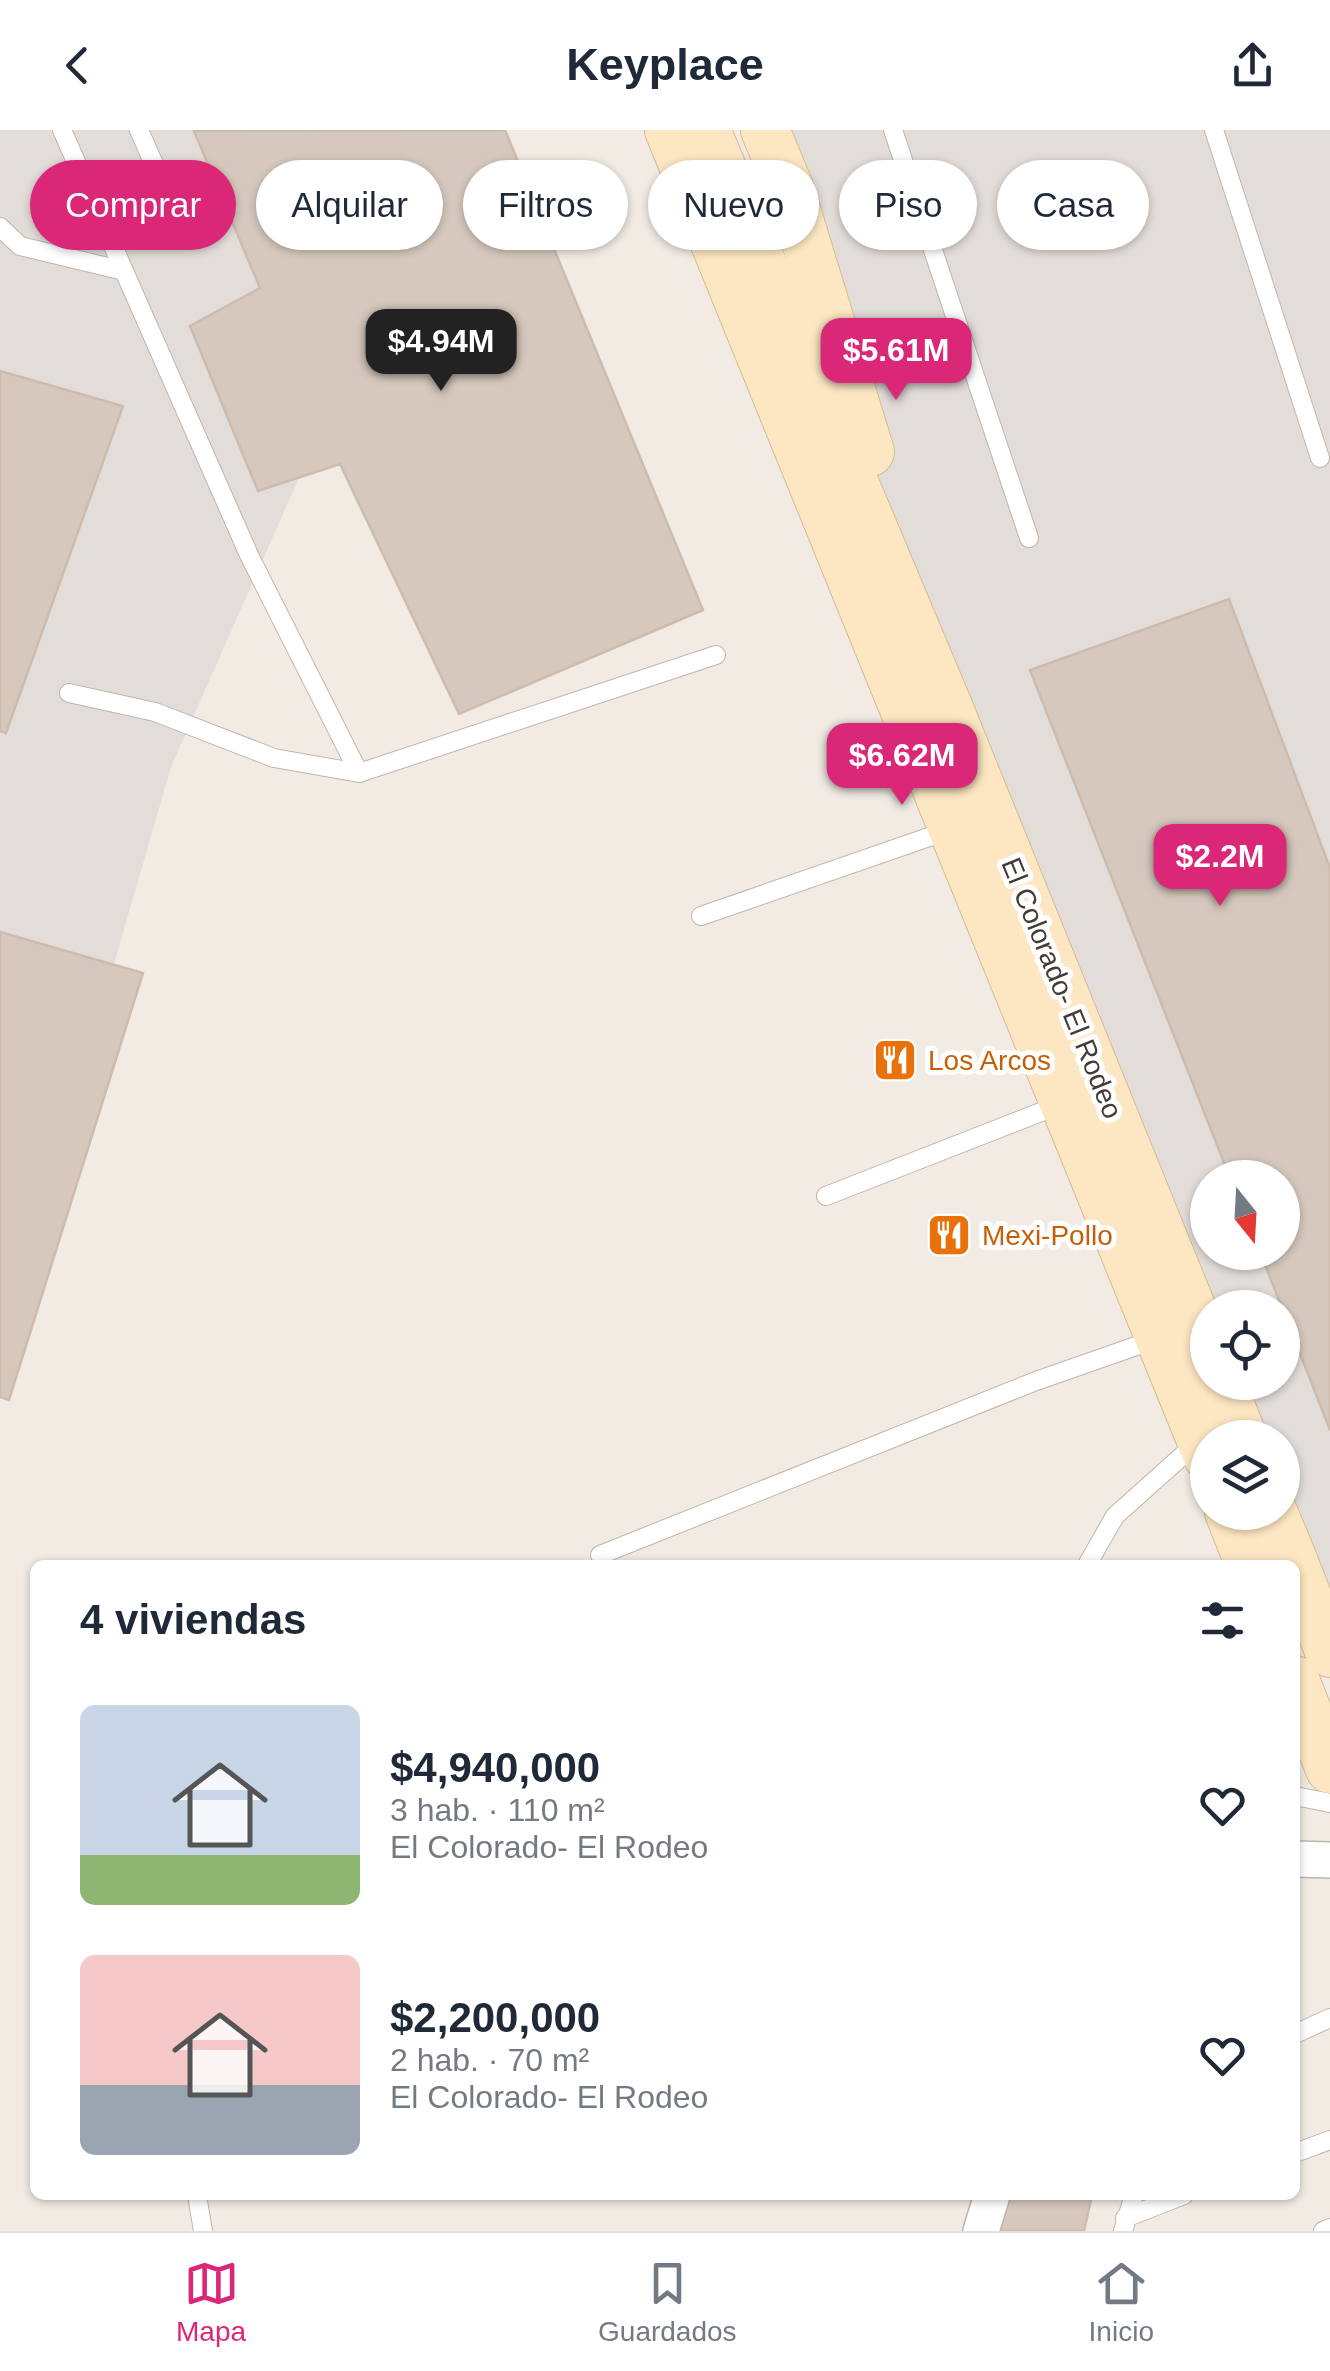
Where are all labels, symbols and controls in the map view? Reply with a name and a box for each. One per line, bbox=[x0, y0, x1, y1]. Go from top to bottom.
icon: back bbox=[50, 38, 105, 93]
icon: share bbox=[1225, 38, 1280, 93]
text: Keyplace bbox=[566, 39, 764, 90]
chip: Comprar bbox=[30, 160, 236, 250]
chip: Alquilar bbox=[256, 160, 443, 250]
chip: Filtros bbox=[463, 160, 628, 250]
chip: Nuevo bbox=[648, 160, 819, 250]
chip: Piso bbox=[839, 160, 977, 250]
chip: Casa bbox=[997, 160, 1149, 250]
pin: $4.94M bbox=[360, 309, 522, 394]
pin: $5.61M bbox=[815, 318, 977, 403]
text: $4.94M bbox=[388, 323, 494, 359]
text: $5.61M bbox=[843, 332, 949, 368]
pin: $6.62M bbox=[821, 723, 983, 808]
text: $6.62M bbox=[849, 737, 955, 773]
pin: $2.2M bbox=[1150, 824, 1290, 909]
text: $2.2M bbox=[1176, 838, 1264, 874]
street label: El Colorado- El Rodeo bbox=[995, 853, 1129, 1123]
restaurant icon: Los Arcos bbox=[872, 1037, 918, 1083]
place label: Los Arcos bbox=[928, 1045, 1051, 1076]
north arrow bbox=[1190, 1160, 1300, 1270]
map controls bbox=[1190, 1160, 1300, 1530]
restaurant icon: Mexi-Pollo bbox=[926, 1212, 972, 1258]
place label: Mexi-Pollo bbox=[982, 1220, 1113, 1251]
button: locate bbox=[1190, 1290, 1300, 1400]
button: layers bbox=[1190, 1420, 1300, 1530]
icon: filters bbox=[1195, 1593, 1250, 1648]
text: 4 viviendas bbox=[80, 1596, 306, 1643]
text: $4,940,000 bbox=[390, 1744, 600, 1791]
icon: home bbox=[160, 1745, 280, 1865]
icon: heart bbox=[1195, 1778, 1250, 1833]
text: 3 hab. · 110 m² bbox=[390, 1792, 605, 1828]
text: El Colorado- El Rodeo bbox=[390, 1829, 708, 1865]
text: $2,200,000 bbox=[390, 1994, 600, 2041]
icon: home bbox=[160, 1995, 280, 2115]
icon: heart bbox=[1195, 2028, 1250, 2083]
text: 2 hab. · 70 m² bbox=[390, 2042, 589, 2078]
text: El Colorado- El Rodeo bbox=[390, 2079, 708, 2115]
tab: Mapa bbox=[176, 2256, 246, 2348]
tab: Guardados bbox=[598, 2256, 737, 2348]
tab: Inicio bbox=[1089, 2256, 1154, 2348]

